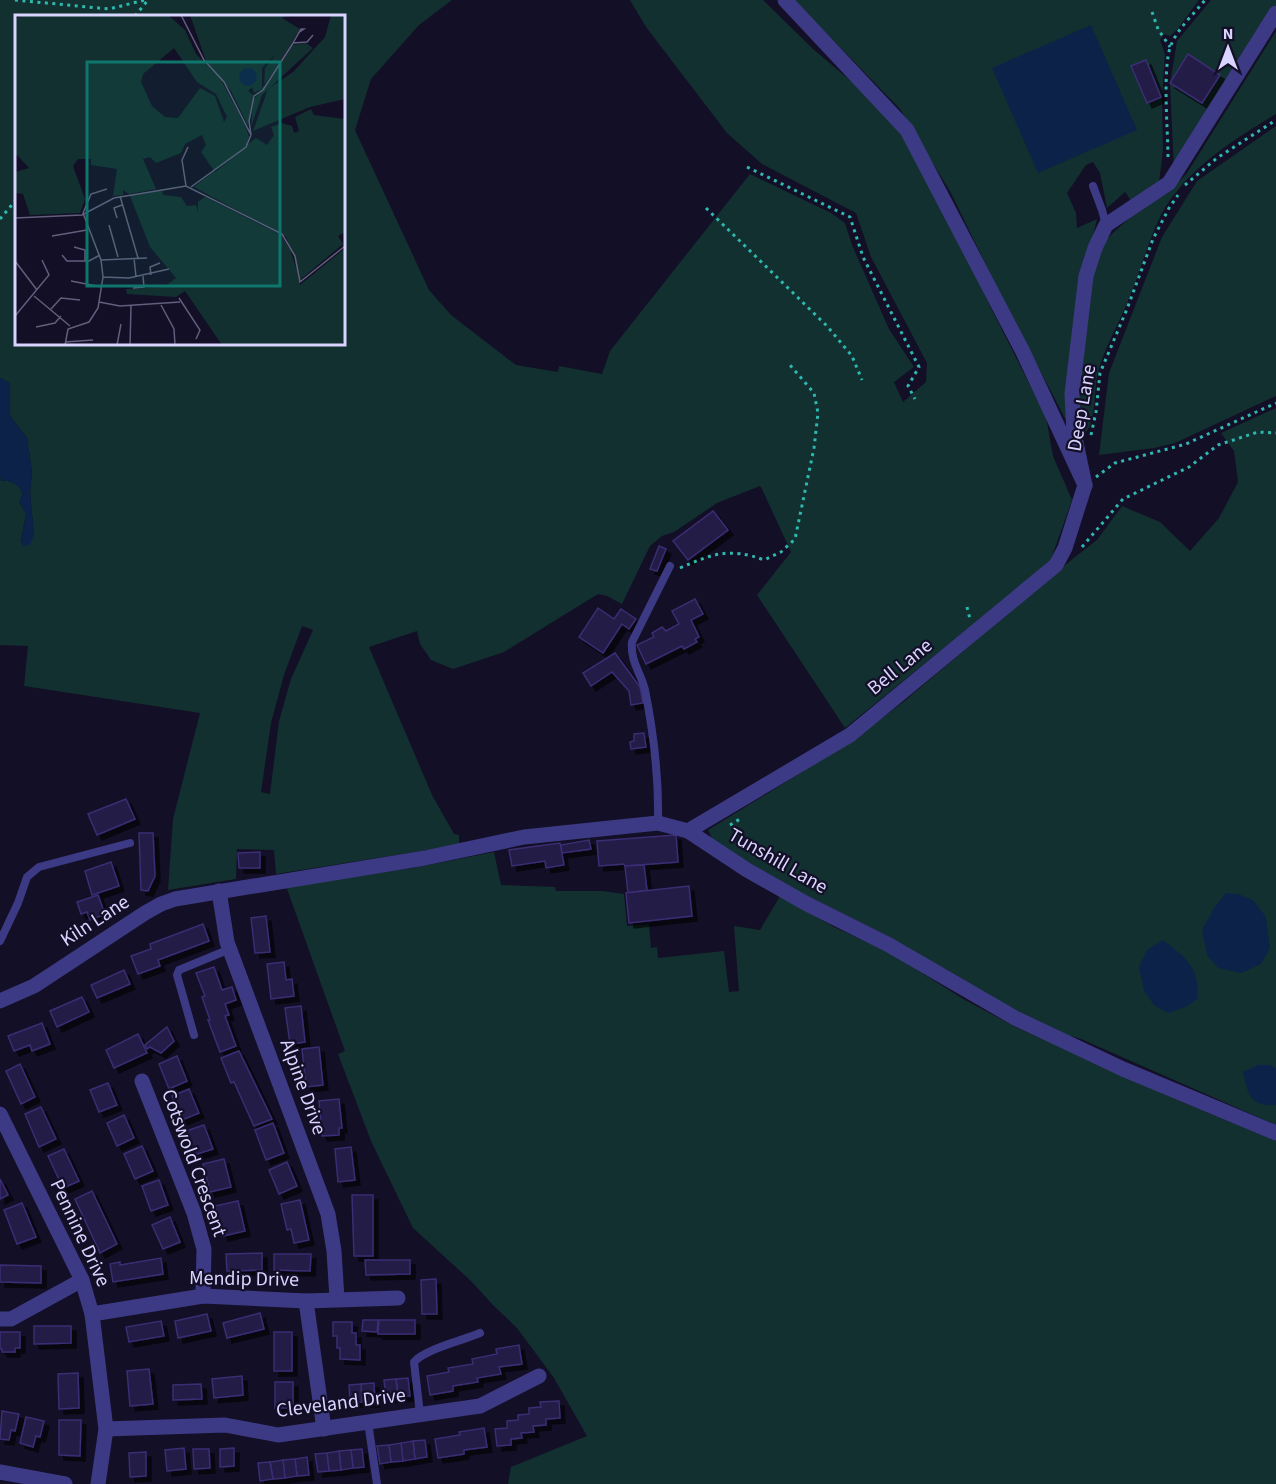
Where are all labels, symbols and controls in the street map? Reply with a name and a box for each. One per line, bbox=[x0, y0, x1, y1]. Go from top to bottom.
inset map bbox=[15, 15, 345, 345]
north arrow bbox=[1198, 18, 1258, 78]
text: N bbox=[1223, 23, 1233, 45]
street label: Deep Lane bbox=[1061, 362, 1103, 454]
street label: Bell Lane bbox=[861, 632, 939, 702]
street label: Tunshill Lane bbox=[723, 821, 833, 901]
street label: Kiln Lane bbox=[55, 888, 135, 954]
street label: Alpine Drive bbox=[273, 1035, 333, 1139]
street label: Cotswold Crescent bbox=[154, 1085, 234, 1241]
street label: Pennine Drive bbox=[43, 1175, 117, 1291]
street label: Mendip Drive bbox=[189, 1264, 299, 1294]
street label: Cleveland Drive bbox=[275, 1381, 407, 1425]

